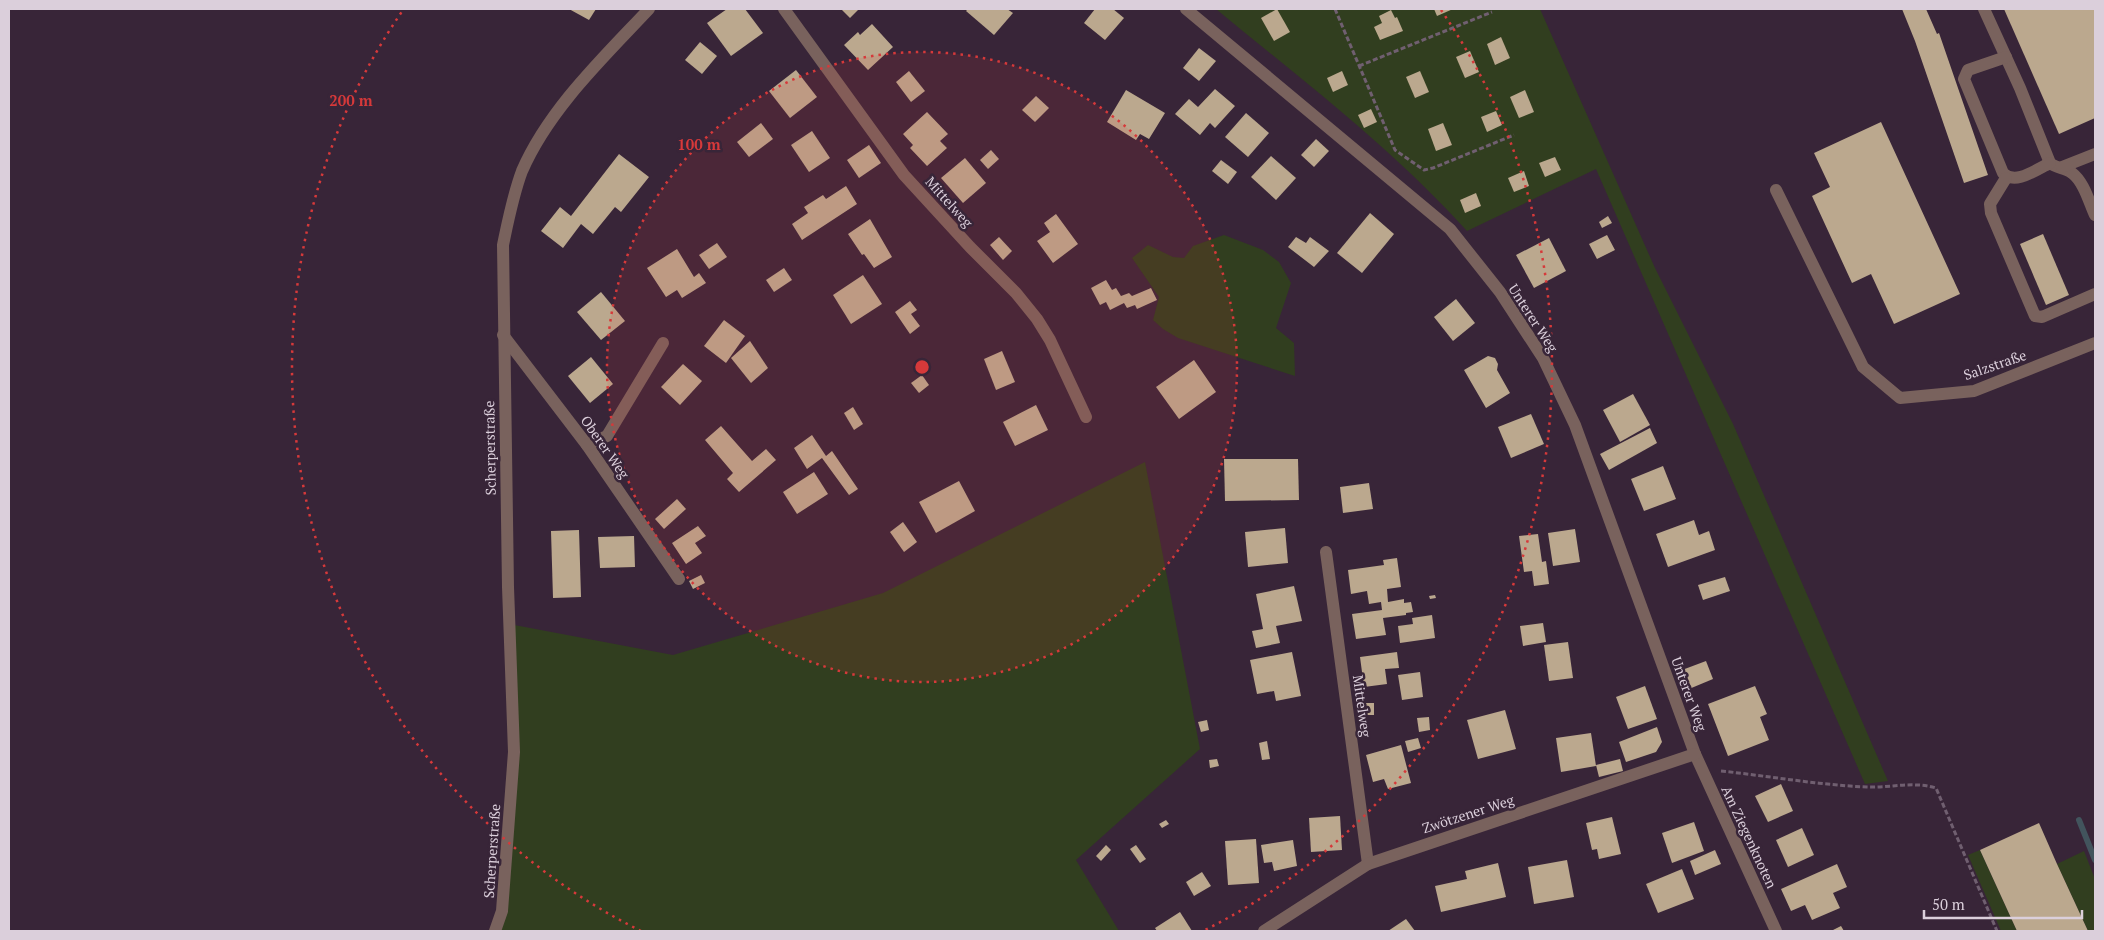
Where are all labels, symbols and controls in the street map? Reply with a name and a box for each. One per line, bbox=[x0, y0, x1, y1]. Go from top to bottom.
text: 200 m bbox=[329, 90, 373, 110]
text: 100 m bbox=[677, 134, 721, 154]
street label: Mittelweg bbox=[921, 172, 978, 232]
street label: Unterer Weg bbox=[1504, 280, 1563, 356]
street label: Salzstraße bbox=[1961, 345, 2029, 384]
centre of rings bbox=[913, 358, 931, 376]
street label: Scherperstraße bbox=[479, 401, 500, 496]
street label: Oberer Weg bbox=[577, 411, 634, 482]
street label: Unterer Weg bbox=[1667, 654, 1712, 734]
street label: Mittelweg bbox=[1349, 674, 1376, 739]
street label: Am Ziegenknoten bbox=[1717, 782, 1782, 892]
street label: Zwötzener Weg bbox=[1420, 790, 1517, 837]
street label: Scherperstraße bbox=[479, 803, 504, 899]
scale bar bbox=[1924, 888, 2082, 920]
text: 50 m bbox=[1932, 894, 1965, 914]

